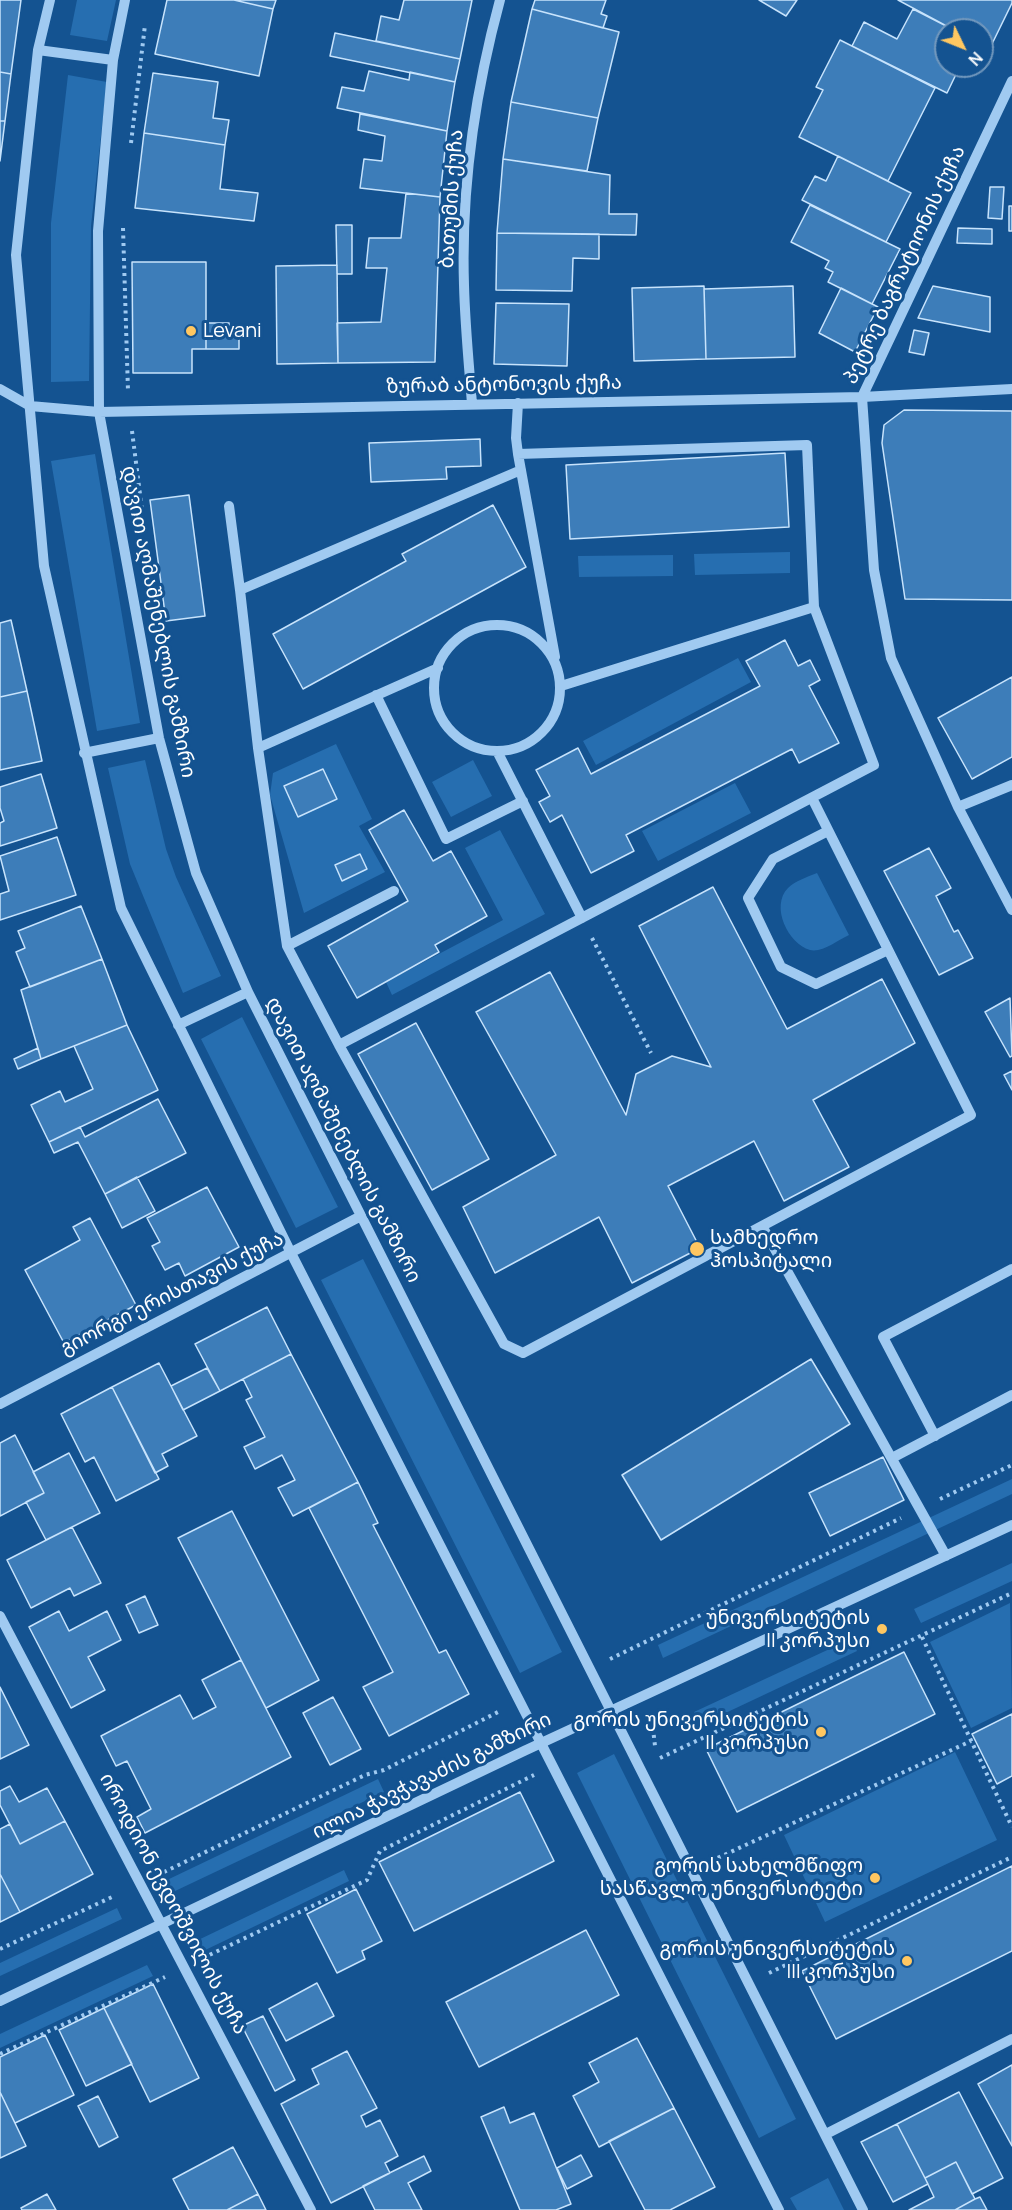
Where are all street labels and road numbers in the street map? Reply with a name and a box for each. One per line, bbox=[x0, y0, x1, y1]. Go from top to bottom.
street label: ბათუმის ქუჩა bbox=[435, 129, 469, 269]
street label: პეტრე ბაგრატიონის ქუჩა bbox=[839, 142, 971, 388]
street label: ზურაბ ანტონოვის ქუჩა bbox=[386, 371, 622, 399]
street label: დავით აღმაშენებლის გამზირი bbox=[116, 464, 200, 780]
street label: დავით აღმაშენებლის გამზირი bbox=[260, 993, 426, 1287]
street label: გიორგი ერისთავის ქუჩა bbox=[56, 1227, 288, 1361]
street label: ილია ჭავჭავაძის გამზირი bbox=[309, 1708, 555, 1844]
street label: იროდიონ ევდოშვილის ქუჩა bbox=[94, 1769, 252, 2039]

